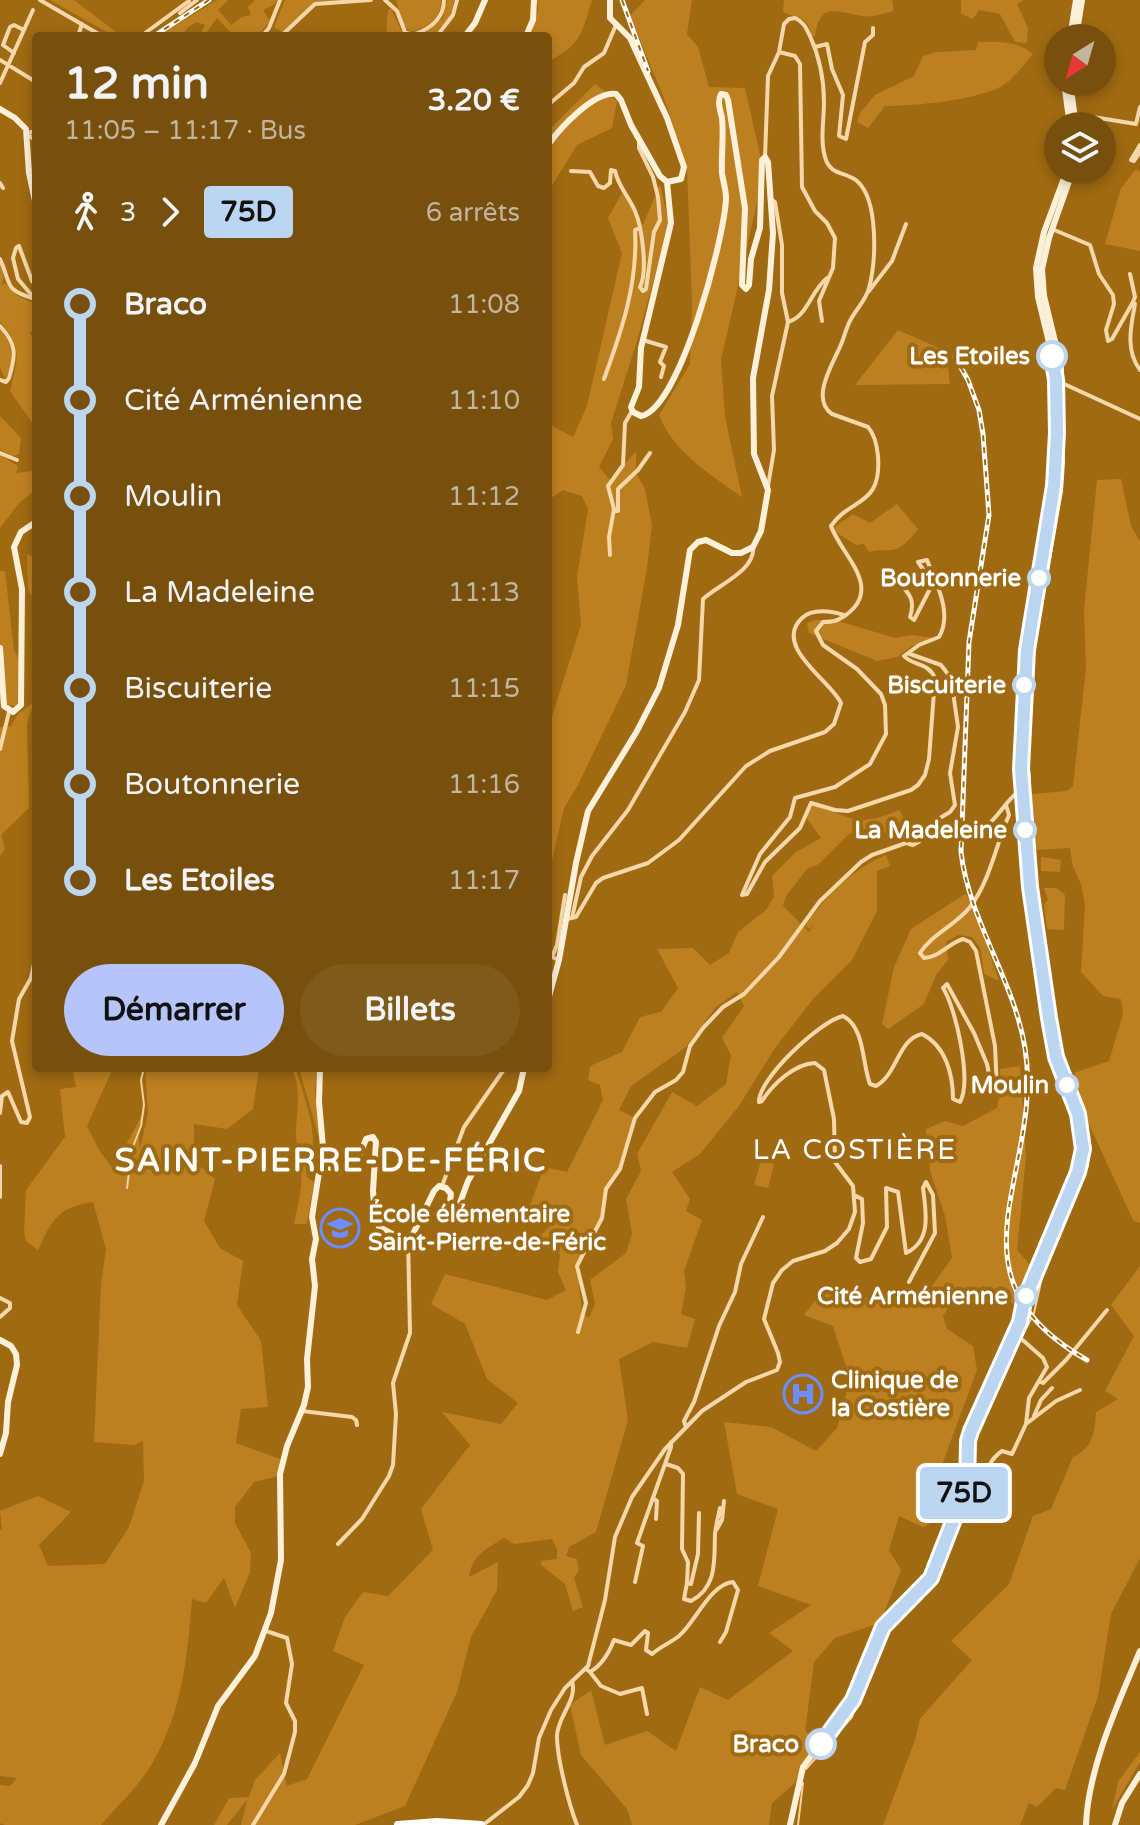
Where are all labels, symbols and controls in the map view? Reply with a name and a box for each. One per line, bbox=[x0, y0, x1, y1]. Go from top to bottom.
north arrow bbox=[1044, 24, 1116, 96]
map controls bbox=[1044, 24, 1116, 184]
text: 12 min bbox=[64, 58, 209, 111]
text: 3.20 € bbox=[427, 82, 520, 119]
button: layers bbox=[1044, 112, 1116, 184]
text: 11:05 – 11:17 · Bus bbox=[64, 115, 306, 146]
icon: walk bbox=[64, 190, 108, 234]
icon: forward bbox=[148, 190, 192, 234]
text: 75D bbox=[220, 195, 277, 229]
text: 3 bbox=[120, 197, 136, 228]
text: 6 arrêts bbox=[426, 197, 520, 228]
text: Braco bbox=[124, 286, 207, 323]
text: 11:08 bbox=[448, 289, 520, 320]
marker: Les Etoiles bbox=[1037, 341, 1067, 371]
place label: Les Etoiles bbox=[909, 342, 1030, 371]
text: Cité Arménienne bbox=[124, 382, 363, 419]
text: 11:10 bbox=[448, 385, 520, 416]
text: Moulin bbox=[124, 478, 222, 515]
text: 11:12 bbox=[448, 481, 520, 512]
place label: Boutonnerie bbox=[880, 564, 1021, 593]
marker: Boutonnerie bbox=[1028, 567, 1050, 589]
text: La Madeleine bbox=[124, 574, 315, 611]
text: 11:13 bbox=[448, 577, 520, 608]
text: Biscuiterie bbox=[124, 670, 272, 707]
place label: Biscuiterie bbox=[887, 671, 1006, 700]
text: 11:15 bbox=[448, 673, 520, 704]
marker: Biscuiterie bbox=[1013, 674, 1035, 696]
text: Boutonnerie bbox=[124, 766, 300, 803]
text: 11:16 bbox=[448, 769, 520, 800]
place label: La Madeleine bbox=[854, 816, 1007, 845]
marker: La Madeleine bbox=[1014, 819, 1036, 841]
text: Les Etoiles bbox=[124, 862, 275, 899]
text: 11:17 bbox=[448, 865, 520, 896]
button: Démarrer bbox=[64, 964, 284, 1056]
button: Billets bbox=[300, 964, 520, 1056]
place label: Moulin bbox=[970, 1071, 1049, 1100]
marker: Moulin bbox=[1056, 1074, 1078, 1096]
district label: LA COSTIÈRE bbox=[753, 1133, 957, 1167]
district label: SAINT-PIERRE-DE-FÉRIC bbox=[115, 1141, 547, 1180]
place label: École élémentaire Saint-Pierre-de-Féric bbox=[368, 1199, 606, 1257]
school or university icon: École élémentaire Saint-Pierre-de-Féric bbox=[319, 1207, 361, 1249]
place label: Cité Arménienne bbox=[817, 1282, 1008, 1311]
marker: Cité Arménienne bbox=[1015, 1285, 1037, 1307]
place label: Clinique de la Costière bbox=[831, 1366, 959, 1423]
hospital icon: Clinique de la Costière bbox=[782, 1373, 824, 1415]
line badge: 75D bbox=[918, 1467, 1010, 1519]
text: 75D bbox=[936, 1476, 992, 1510]
marker: Braco bbox=[806, 1729, 836, 1759]
place label: Braco bbox=[733, 1730, 799, 1759]

